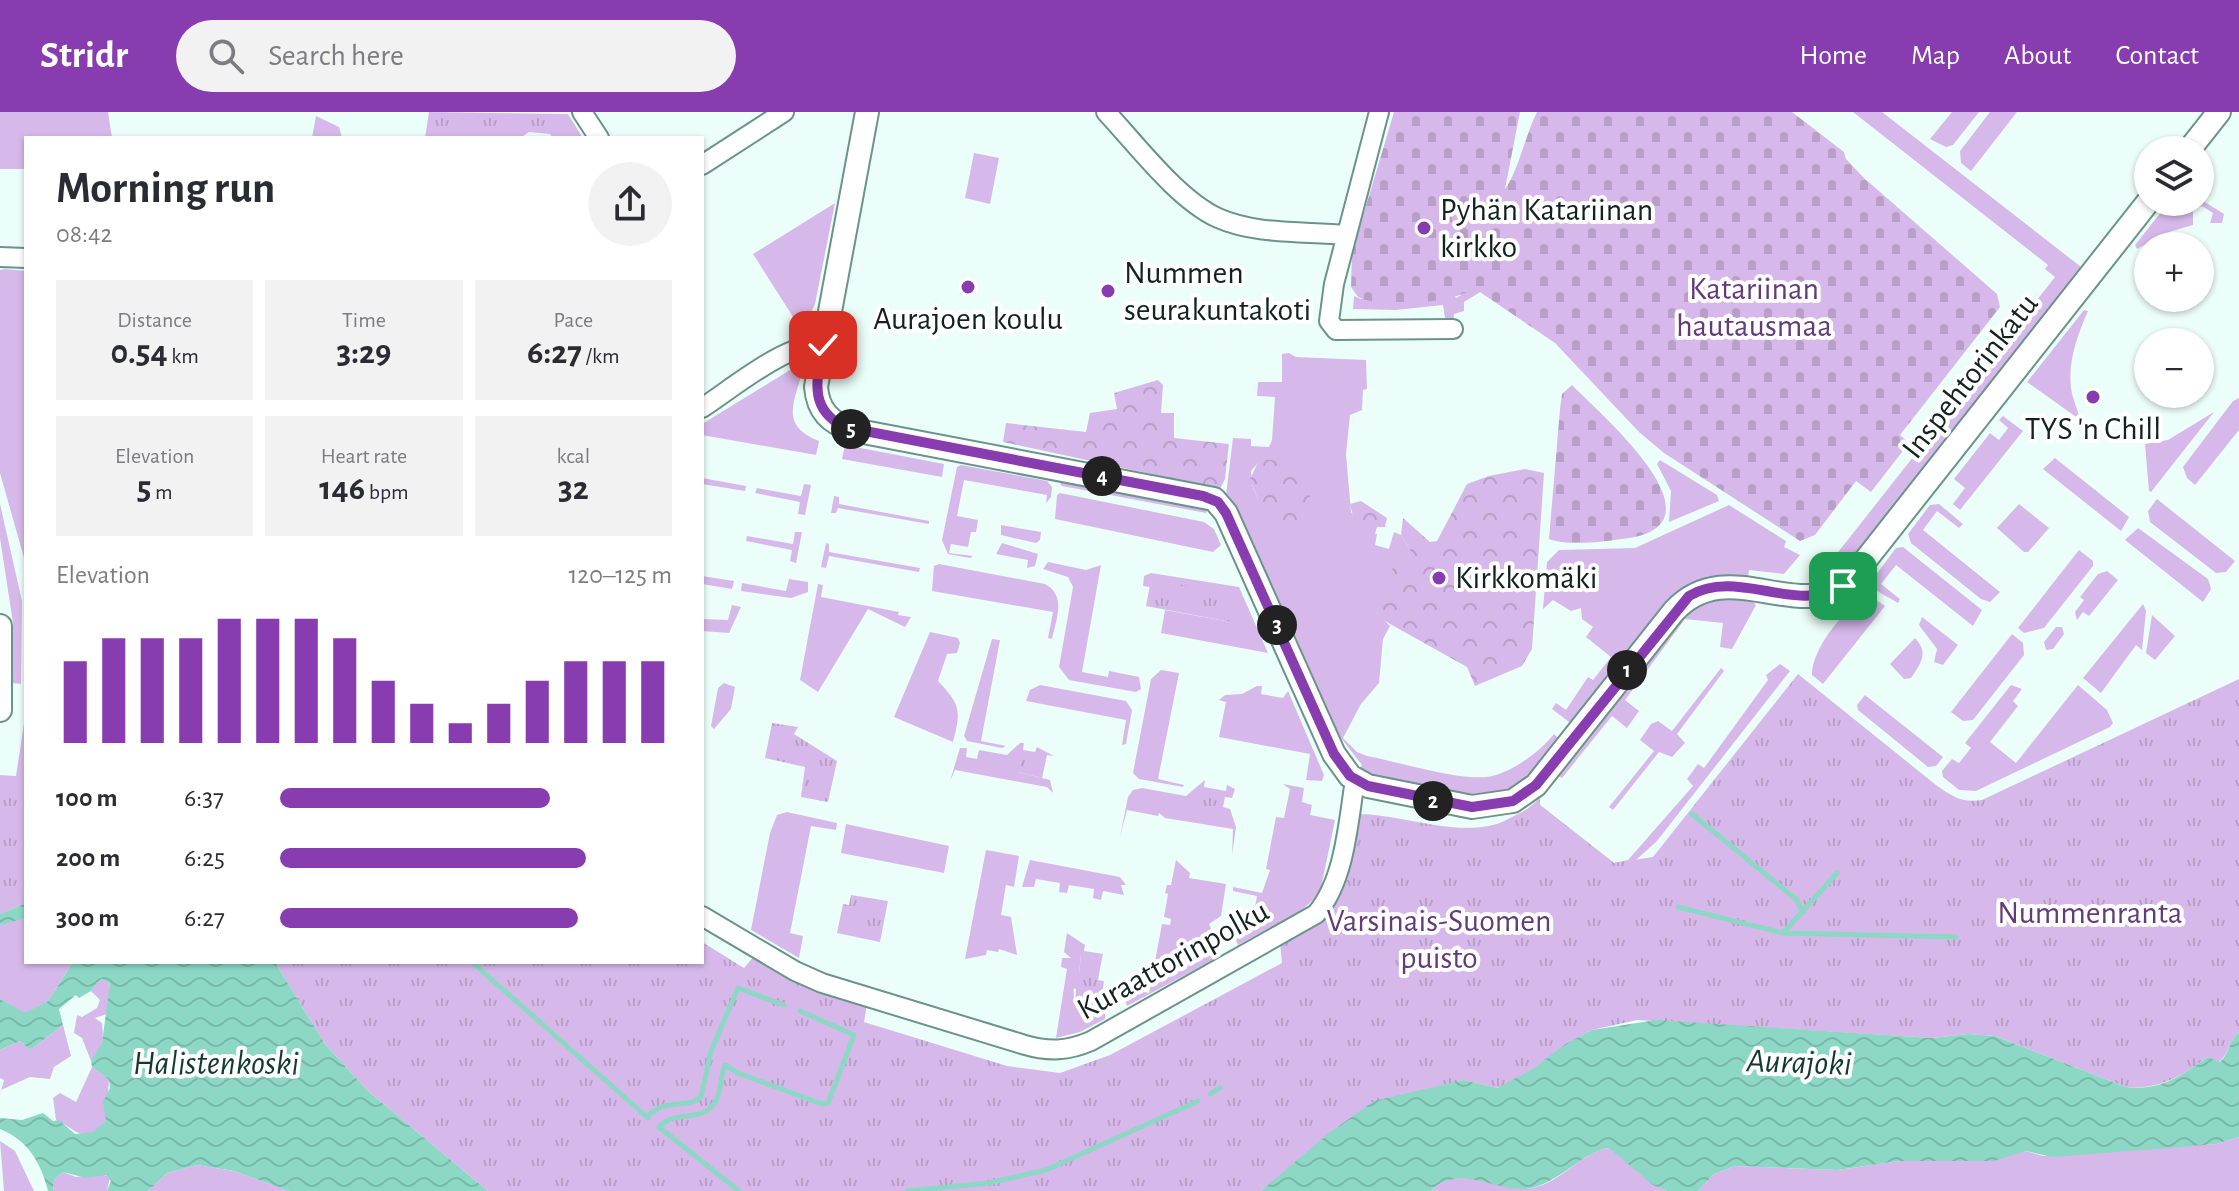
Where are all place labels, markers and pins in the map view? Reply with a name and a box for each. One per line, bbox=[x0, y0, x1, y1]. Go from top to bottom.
place label: Pyhän Katariinan kirkko bbox=[1440, 194, 1653, 263]
marker: Pyhän Katariinan kirkko bbox=[1415, 219, 1433, 237]
place label: Nummen seurakuntakoti bbox=[1124, 257, 1311, 326]
marker: Aurajoen koulu bbox=[959, 278, 977, 296]
marker: Nummen seurakuntakoti bbox=[1099, 282, 1117, 300]
place label: Aurajoen koulu bbox=[873, 303, 1063, 335]
pin bbox=[789, 311, 857, 379]
marker: TYS 'n Chill bbox=[2084, 388, 2102, 406]
pin: 5 bbox=[831, 409, 871, 449]
place label: TYS 'n Chill bbox=[2025, 413, 2161, 445]
pin: 4 bbox=[1082, 456, 1122, 496]
pin bbox=[1809, 552, 1877, 620]
place label: Kirkkomäki bbox=[1455, 562, 1597, 594]
marker: Kirkkomäki bbox=[1430, 569, 1448, 587]
pin: 3 bbox=[1257, 605, 1297, 645]
pin: 1 bbox=[1607, 650, 1647, 690]
pin: 2 bbox=[1413, 781, 1453, 821]

